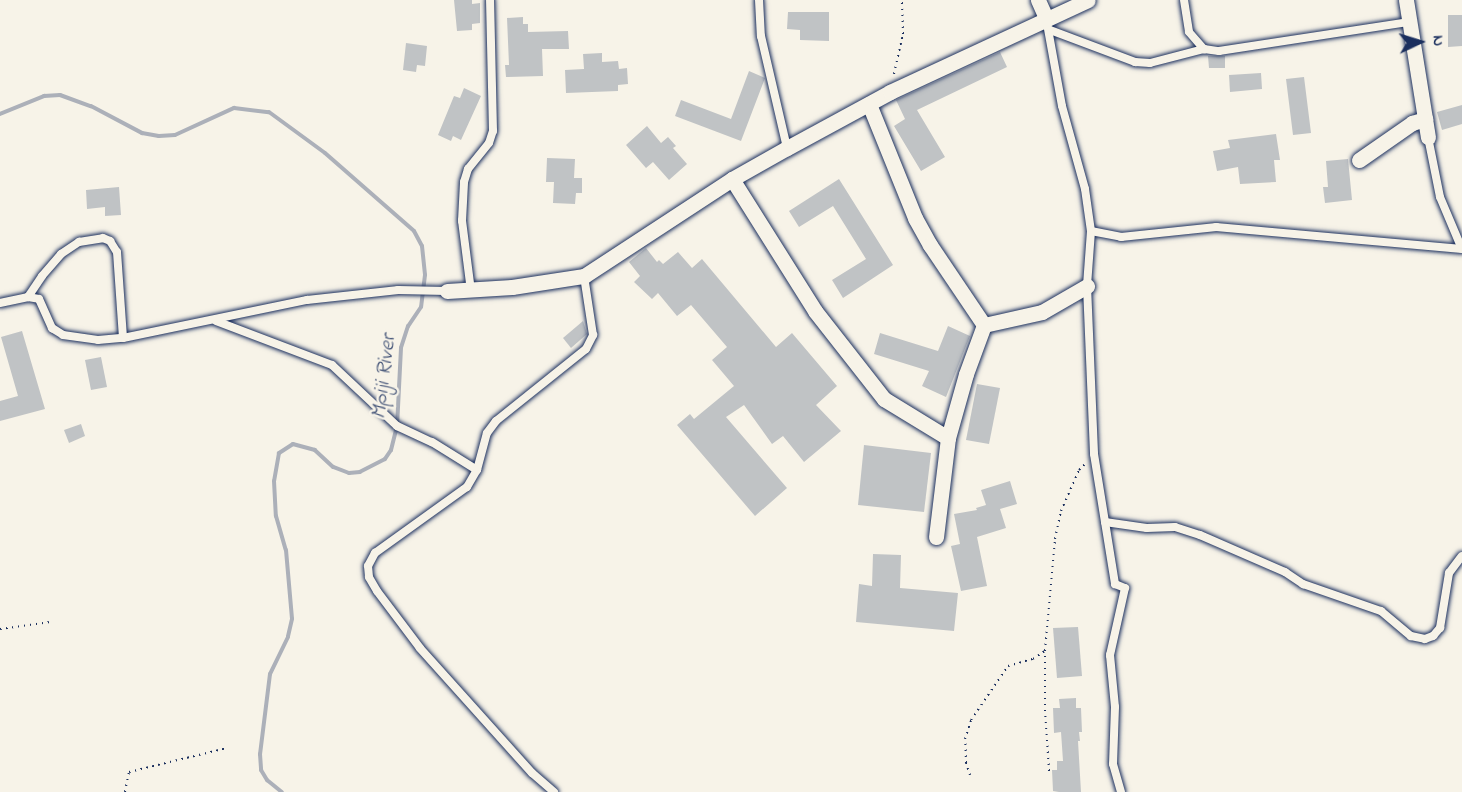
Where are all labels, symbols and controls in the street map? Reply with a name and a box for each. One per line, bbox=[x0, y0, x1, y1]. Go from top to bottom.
north arrow bbox=[1390, 12, 1450, 72]
text: N bbox=[1426, 35, 1450, 47]
water label: Mpiji River bbox=[367, 333, 403, 421]

